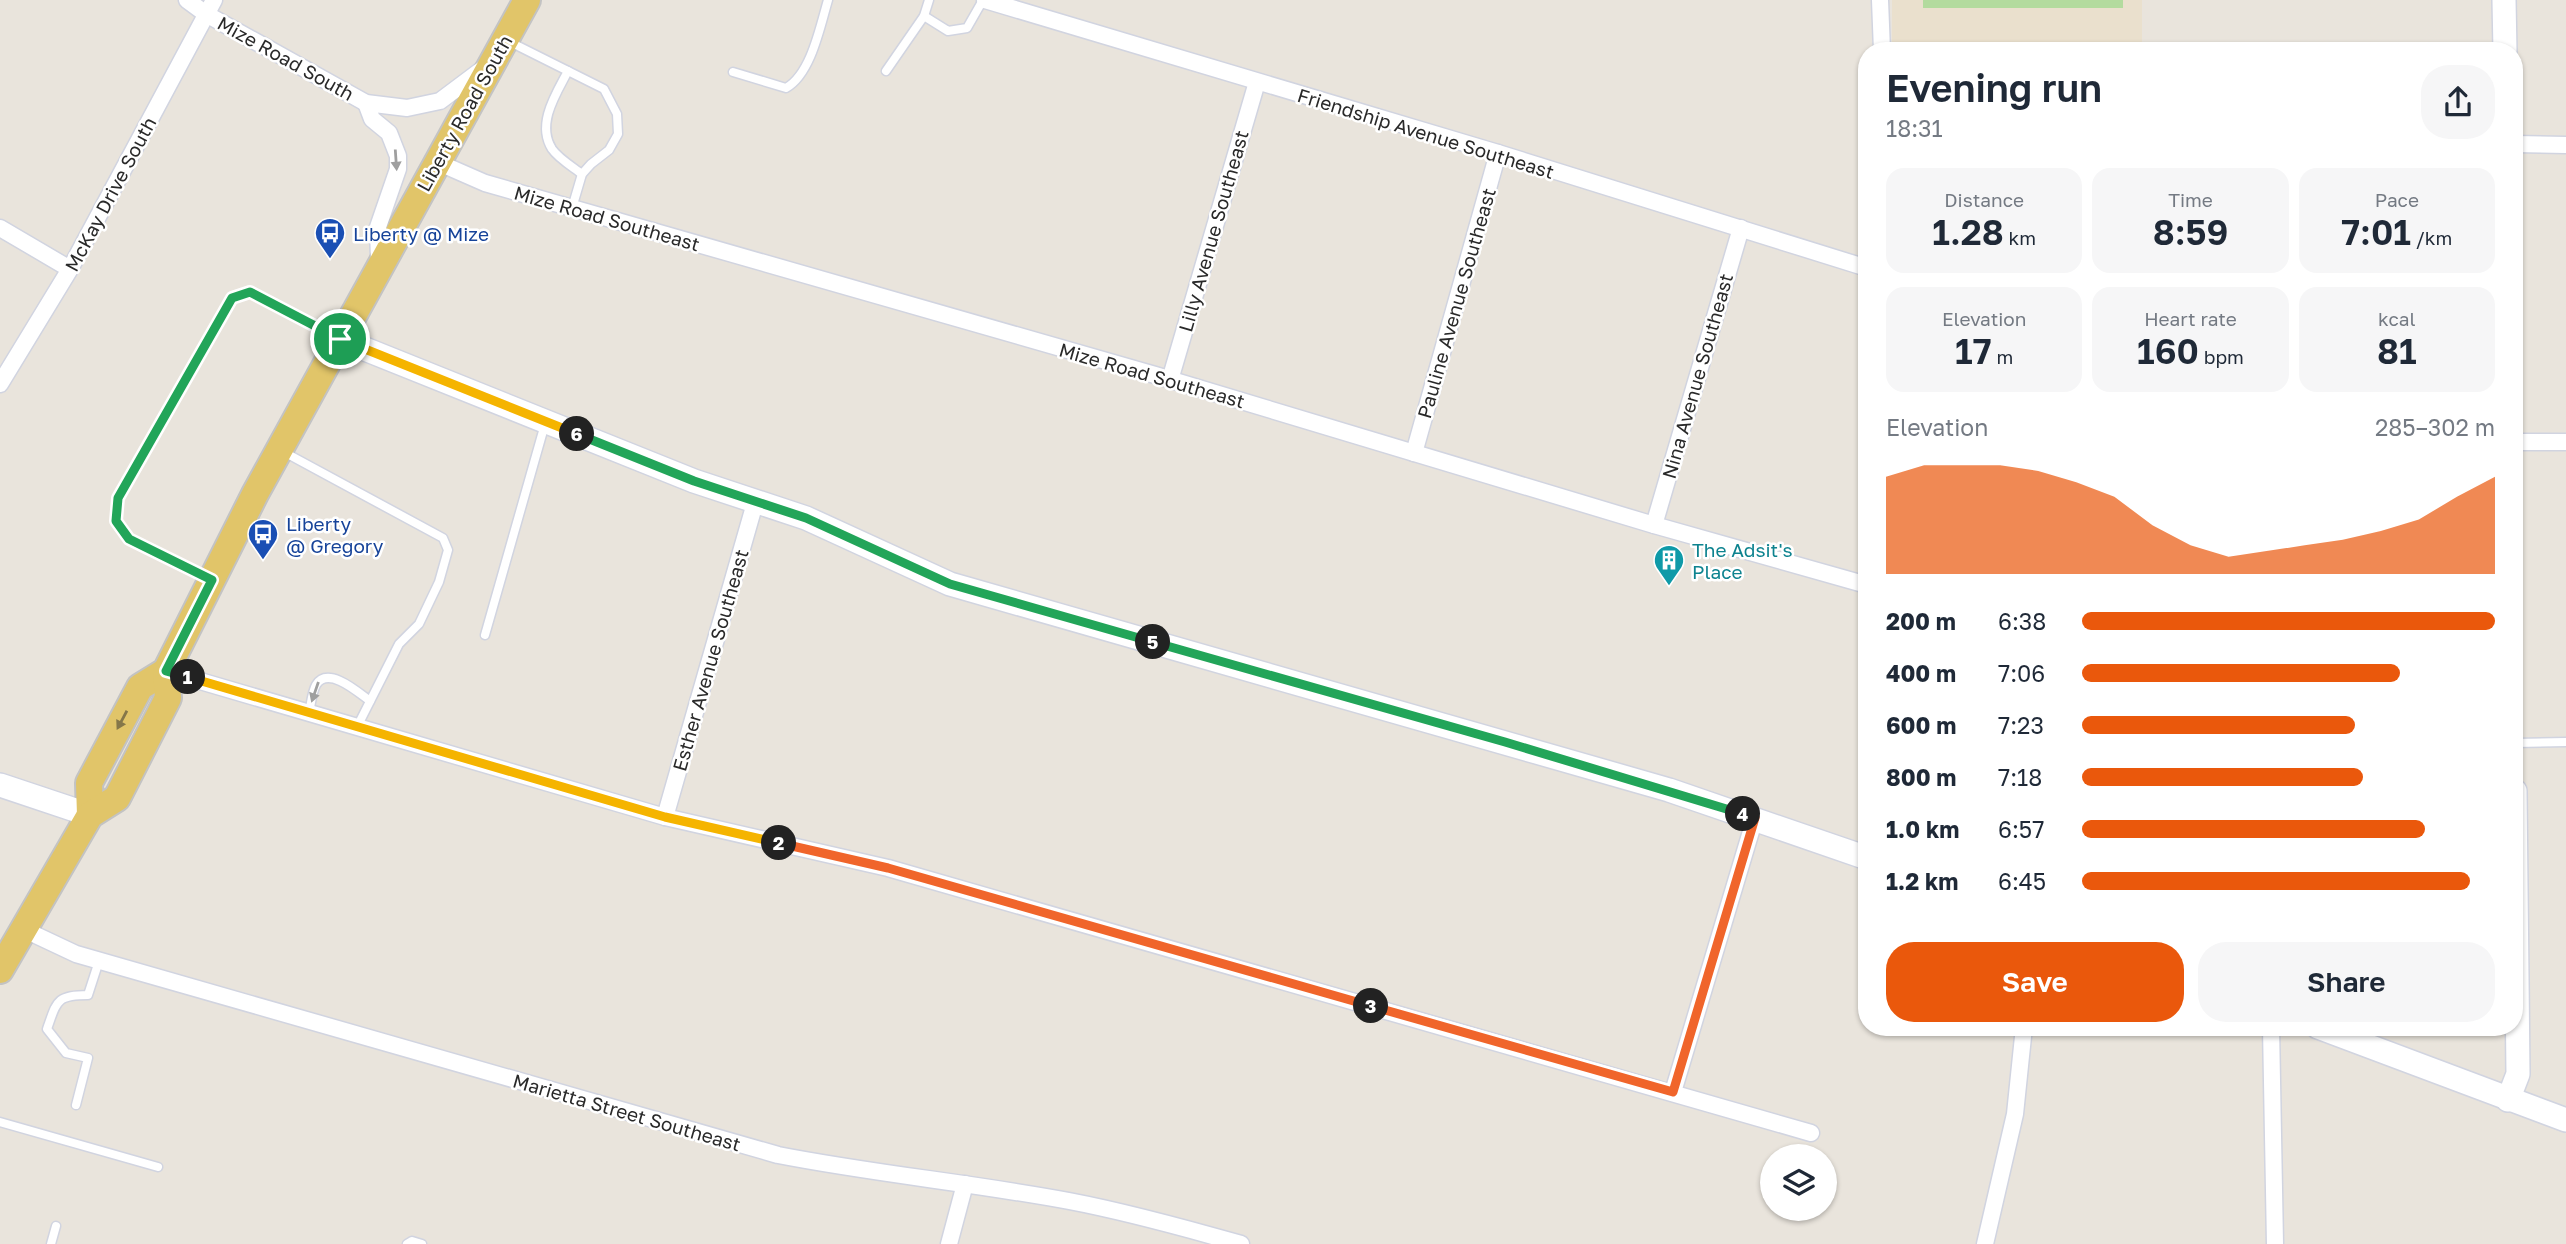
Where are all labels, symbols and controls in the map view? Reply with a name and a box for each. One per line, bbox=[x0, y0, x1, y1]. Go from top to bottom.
street label: Mize Road South bbox=[214, 11, 358, 105]
street label: Liberty Road South bbox=[411, 31, 517, 195]
text: Evening run bbox=[1886, 65, 2102, 110]
button: share bbox=[2421, 65, 2495, 139]
street label: Friendship Avenue Southeast bbox=[1295, 83, 1557, 183]
street label: McKay Drive South bbox=[60, 113, 160, 275]
text: 18:31 bbox=[1886, 114, 1943, 142]
street label: Lilly Avenue Southeast bbox=[1173, 128, 1253, 334]
one-way arrow bbox=[391, 149, 402, 171]
street label: Mize Road Southeast bbox=[512, 180, 702, 256]
street label: Pauline Avenue Southeast bbox=[1412, 185, 1500, 421]
text: Distance bbox=[1944, 188, 2024, 211]
text: Time bbox=[2168, 188, 2213, 211]
text: Pace bbox=[2375, 188, 2419, 211]
text: 1.28 bbox=[1932, 211, 2004, 253]
text: 8:59 bbox=[2153, 211, 2228, 253]
text: 7:01 bbox=[2341, 211, 2411, 253]
bus stop icon: Liberty @ Mize bbox=[313, 216, 347, 260]
place label: Liberty @ Mize bbox=[353, 222, 489, 245]
text: km bbox=[2004, 226, 2036, 249]
text: /km bbox=[2411, 226, 2452, 249]
street label: Nina Avenue Southeast bbox=[1657, 271, 1737, 481]
text: Elevation bbox=[1942, 307, 2026, 330]
text: Heart rate bbox=[2144, 307, 2237, 330]
text: kcal bbox=[2378, 307, 2416, 330]
pin bbox=[310, 309, 370, 369]
icon: arrive bbox=[321, 320, 359, 358]
text: 17 bbox=[1955, 330, 1992, 372]
text: 160 bbox=[2137, 330, 2199, 372]
text: 81 bbox=[2377, 330, 2417, 372]
street label: Mize Road Southeast bbox=[1057, 337, 1247, 413]
text: m bbox=[1992, 345, 2013, 368]
text: bpm bbox=[2199, 345, 2244, 368]
text: Elevation bbox=[1886, 413, 1988, 441]
text: 285–302 m bbox=[2375, 413, 2495, 441]
pin: 6 bbox=[560, 416, 594, 452]
text: 6 bbox=[570, 422, 583, 445]
place label: Liberty @ Gregory bbox=[286, 512, 384, 557]
bus stop icon: Liberty @ Gregory bbox=[246, 517, 280, 561]
place label: The Adsit's Place bbox=[1692, 538, 1793, 583]
building icon: The Adsit's Place bbox=[1652, 543, 1686, 587]
street label: Esther Avenue Southeast bbox=[667, 546, 753, 774]
text: 200 m bbox=[1886, 607, 1956, 635]
text: 6:38 bbox=[1998, 607, 2046, 635]
pin: 5 bbox=[1136, 624, 1170, 660]
text: 5 bbox=[1147, 630, 1158, 653]
text: 400 m bbox=[1886, 659, 1956, 687]
text: 7:06 bbox=[1998, 659, 2045, 687]
pin: 1 bbox=[170, 660, 206, 694]
text: 1 bbox=[183, 665, 192, 688]
one-way arrow bbox=[309, 682, 320, 703]
one-way arrow bbox=[117, 710, 128, 730]
text: 600 m bbox=[1886, 711, 1956, 739]
text: 7:23 bbox=[1998, 711, 2044, 739]
text: 800 m bbox=[1886, 763, 1957, 791]
text: 7:18 bbox=[1998, 763, 2042, 791]
pin: 4 bbox=[1726, 796, 1760, 832]
text: 4 bbox=[1737, 802, 1748, 825]
text: 1.0 km bbox=[1886, 815, 1959, 843]
text: 6:57 bbox=[1998, 815, 2044, 843]
pin: 2 bbox=[762, 826, 796, 860]
text: 2 bbox=[773, 831, 784, 854]
text: 1.2 km bbox=[1886, 867, 1958, 895]
text: 6:45 bbox=[1998, 867, 2046, 895]
button: Save bbox=[1886, 942, 2184, 1022]
button: Share bbox=[2198, 942, 2495, 1022]
pin: 3 bbox=[1354, 988, 1388, 1024]
text: 3 bbox=[1365, 994, 1376, 1017]
street label: Marietta Street Southeast bbox=[510, 1068, 744, 1156]
map controls bbox=[1760, 1144, 1837, 1221]
button: layers bbox=[1760, 1144, 1837, 1221]

